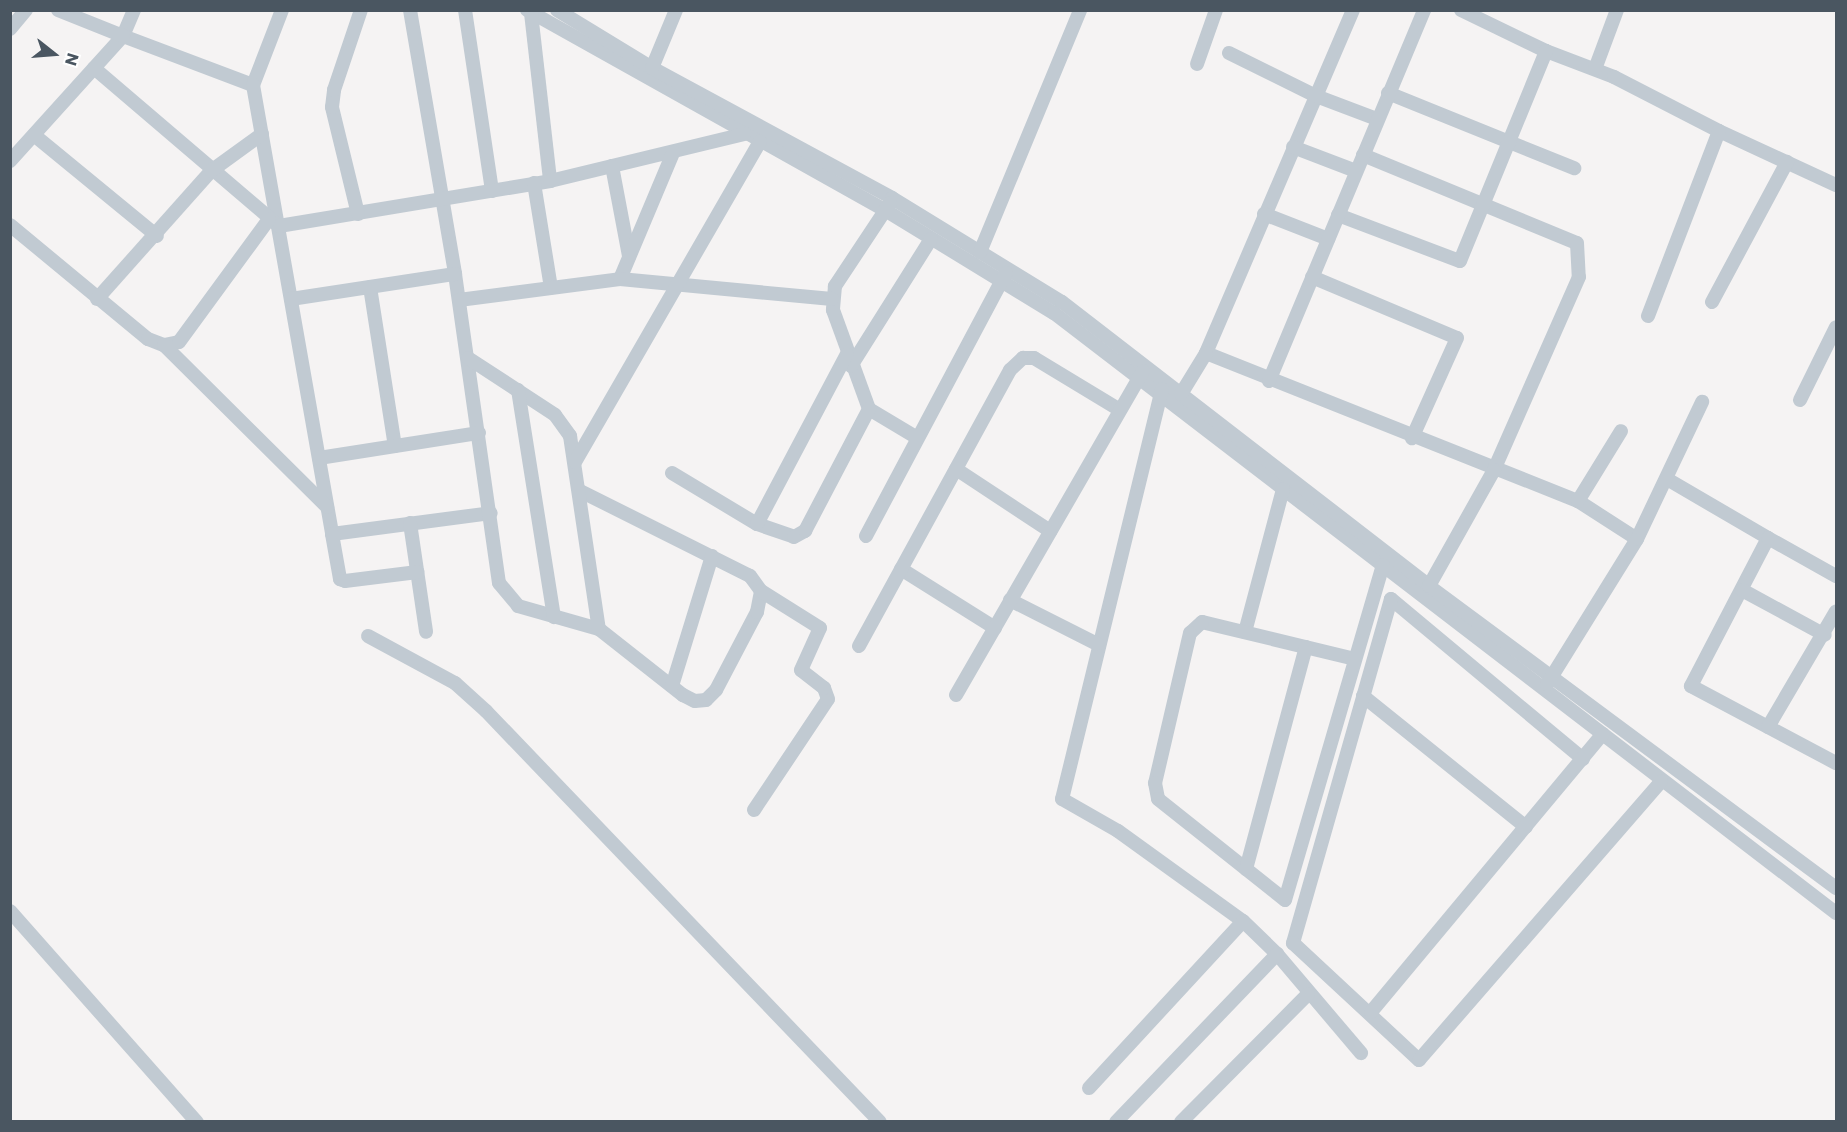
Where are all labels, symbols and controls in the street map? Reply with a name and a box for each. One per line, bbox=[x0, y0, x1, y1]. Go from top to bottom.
north arrow bbox=[24, 24, 84, 84]
text: N bbox=[59, 50, 84, 69]

